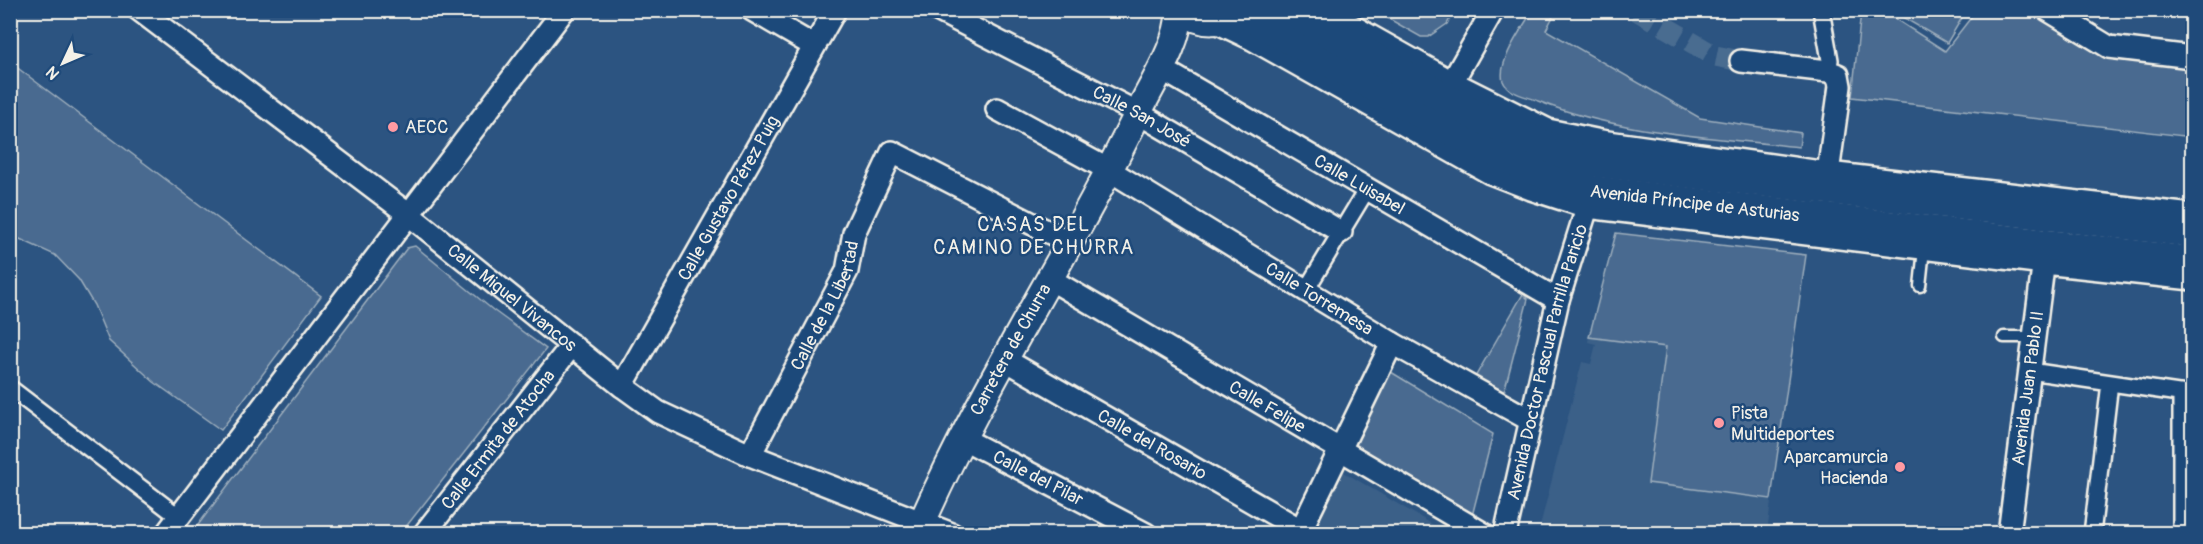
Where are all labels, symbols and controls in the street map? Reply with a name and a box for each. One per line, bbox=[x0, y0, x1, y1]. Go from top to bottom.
north arrow bbox=[33, 33, 93, 93]
text: N bbox=[42, 62, 64, 84]
street label: Calle San José bbox=[1089, 81, 1195, 154]
street label: Calle Gustavo Pérez Puig bbox=[673, 112, 785, 285]
place label: AECC bbox=[405, 116, 448, 139]
marker: AECC bbox=[386, 120, 400, 134]
street label: Calle Luisabel bbox=[1310, 149, 1409, 220]
street label: Avenida Príncipe de Asturias bbox=[1589, 180, 1801, 227]
district label: CASAS DEL CAMINO DE CHURRA bbox=[933, 212, 1135, 260]
street label: Avenida Doctor Pascual Parrilla Paricio bbox=[1502, 221, 1593, 502]
street label: Calle Miguel Vivancos bbox=[442, 239, 581, 357]
street label: Calle de la Libertad bbox=[786, 239, 864, 374]
street label: Calle Torremesa bbox=[1261, 257, 1377, 341]
street label: Carretera de Churra bbox=[965, 280, 1057, 420]
street label: Avenida Juan Pablo II bbox=[2007, 309, 2049, 467]
street label: Calle Ermita de Atocha bbox=[436, 365, 560, 515]
street label: Calle Felipe bbox=[1225, 376, 1310, 439]
place label: Pista Multideportes bbox=[1731, 402, 1834, 446]
street label: Calle del Rosario bbox=[1093, 404, 1211, 486]
marker: Pista Multideportes bbox=[1712, 416, 1726, 430]
street label: Calle del Pilar bbox=[989, 445, 1088, 512]
place label: Aparcamurcia Hacienda bbox=[1783, 446, 1888, 490]
marker: Aparcamurcia Hacienda bbox=[1893, 460, 1907, 474]

